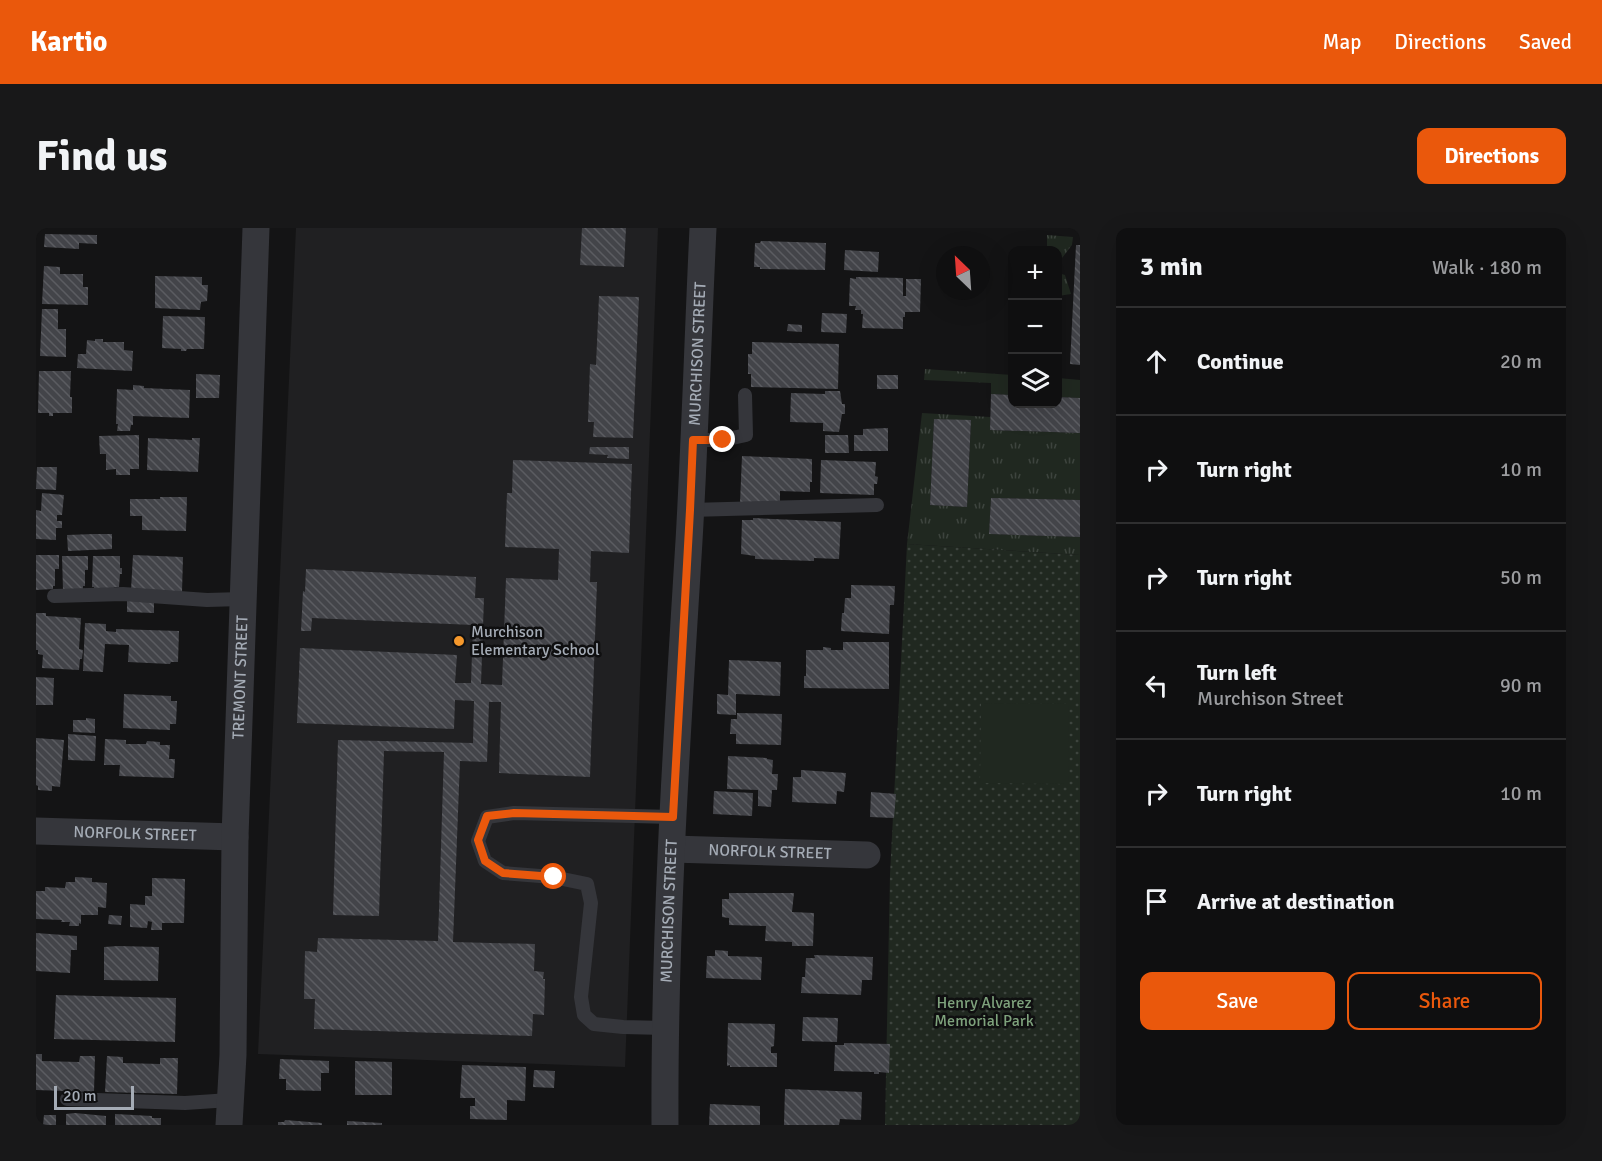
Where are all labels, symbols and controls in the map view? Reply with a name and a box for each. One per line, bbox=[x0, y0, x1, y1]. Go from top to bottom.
text: Kartio bbox=[30, 25, 107, 59]
text: Map bbox=[1323, 29, 1361, 55]
text: Directions bbox=[1394, 29, 1486, 55]
text: Saved bbox=[1519, 29, 1572, 55]
button: Directions bbox=[1417, 128, 1566, 184]
text: Find us bbox=[36, 131, 167, 182]
north arrow bbox=[936, 246, 990, 300]
map controls bbox=[1008, 246, 1062, 408]
button: + bbox=[1008, 246, 1062, 300]
text: 3 min bbox=[1140, 251, 1203, 283]
text: Walk · 180 m bbox=[1432, 255, 1542, 280]
street label: MURCHISON STREET bbox=[685, 281, 711, 426]
button: − bbox=[1008, 300, 1062, 354]
icon: ahead bbox=[1140, 345, 1173, 378]
text: Continue bbox=[1197, 348, 1284, 375]
text: 20 m bbox=[1500, 349, 1542, 374]
button: layers bbox=[1008, 354, 1062, 408]
route end bbox=[709, 426, 735, 452]
icon: right bbox=[1140, 453, 1173, 486]
text: Turn right bbox=[1197, 456, 1292, 483]
text: 10 m bbox=[1500, 457, 1542, 482]
icon: right bbox=[1140, 561, 1173, 594]
text: Turn right bbox=[1197, 564, 1292, 591]
text: 50 m bbox=[1500, 565, 1542, 590]
street label: TREMONT STREET bbox=[228, 615, 253, 740]
place label: Murchison Elementary School bbox=[471, 622, 600, 660]
marker: Murchison Elementary School bbox=[452, 634, 466, 648]
text: Turn left bbox=[1197, 659, 1277, 686]
icon: left bbox=[1140, 669, 1173, 702]
text: 90 m bbox=[1500, 673, 1542, 698]
text: Murchison Street bbox=[1197, 686, 1343, 711]
icon: right bbox=[1140, 777, 1173, 810]
text: Turn right bbox=[1197, 780, 1292, 807]
text: 10 m bbox=[1500, 781, 1542, 806]
street label: NORFOLK STREET bbox=[73, 822, 197, 846]
street label: MURCHISON STREET bbox=[657, 839, 682, 983]
street label: NORFOLK STREET bbox=[708, 840, 832, 864]
route start bbox=[540, 863, 566, 889]
icon: arrive bbox=[1140, 885, 1173, 918]
text: Arrive at destination bbox=[1197, 888, 1394, 915]
button: Save bbox=[1140, 972, 1335, 1030]
button: Share bbox=[1347, 972, 1542, 1030]
park label: Henry Alvarez Memorial Park bbox=[934, 993, 1034, 1031]
scale bar bbox=[54, 1083, 134, 1110]
text: 20 m bbox=[63, 1086, 97, 1106]

